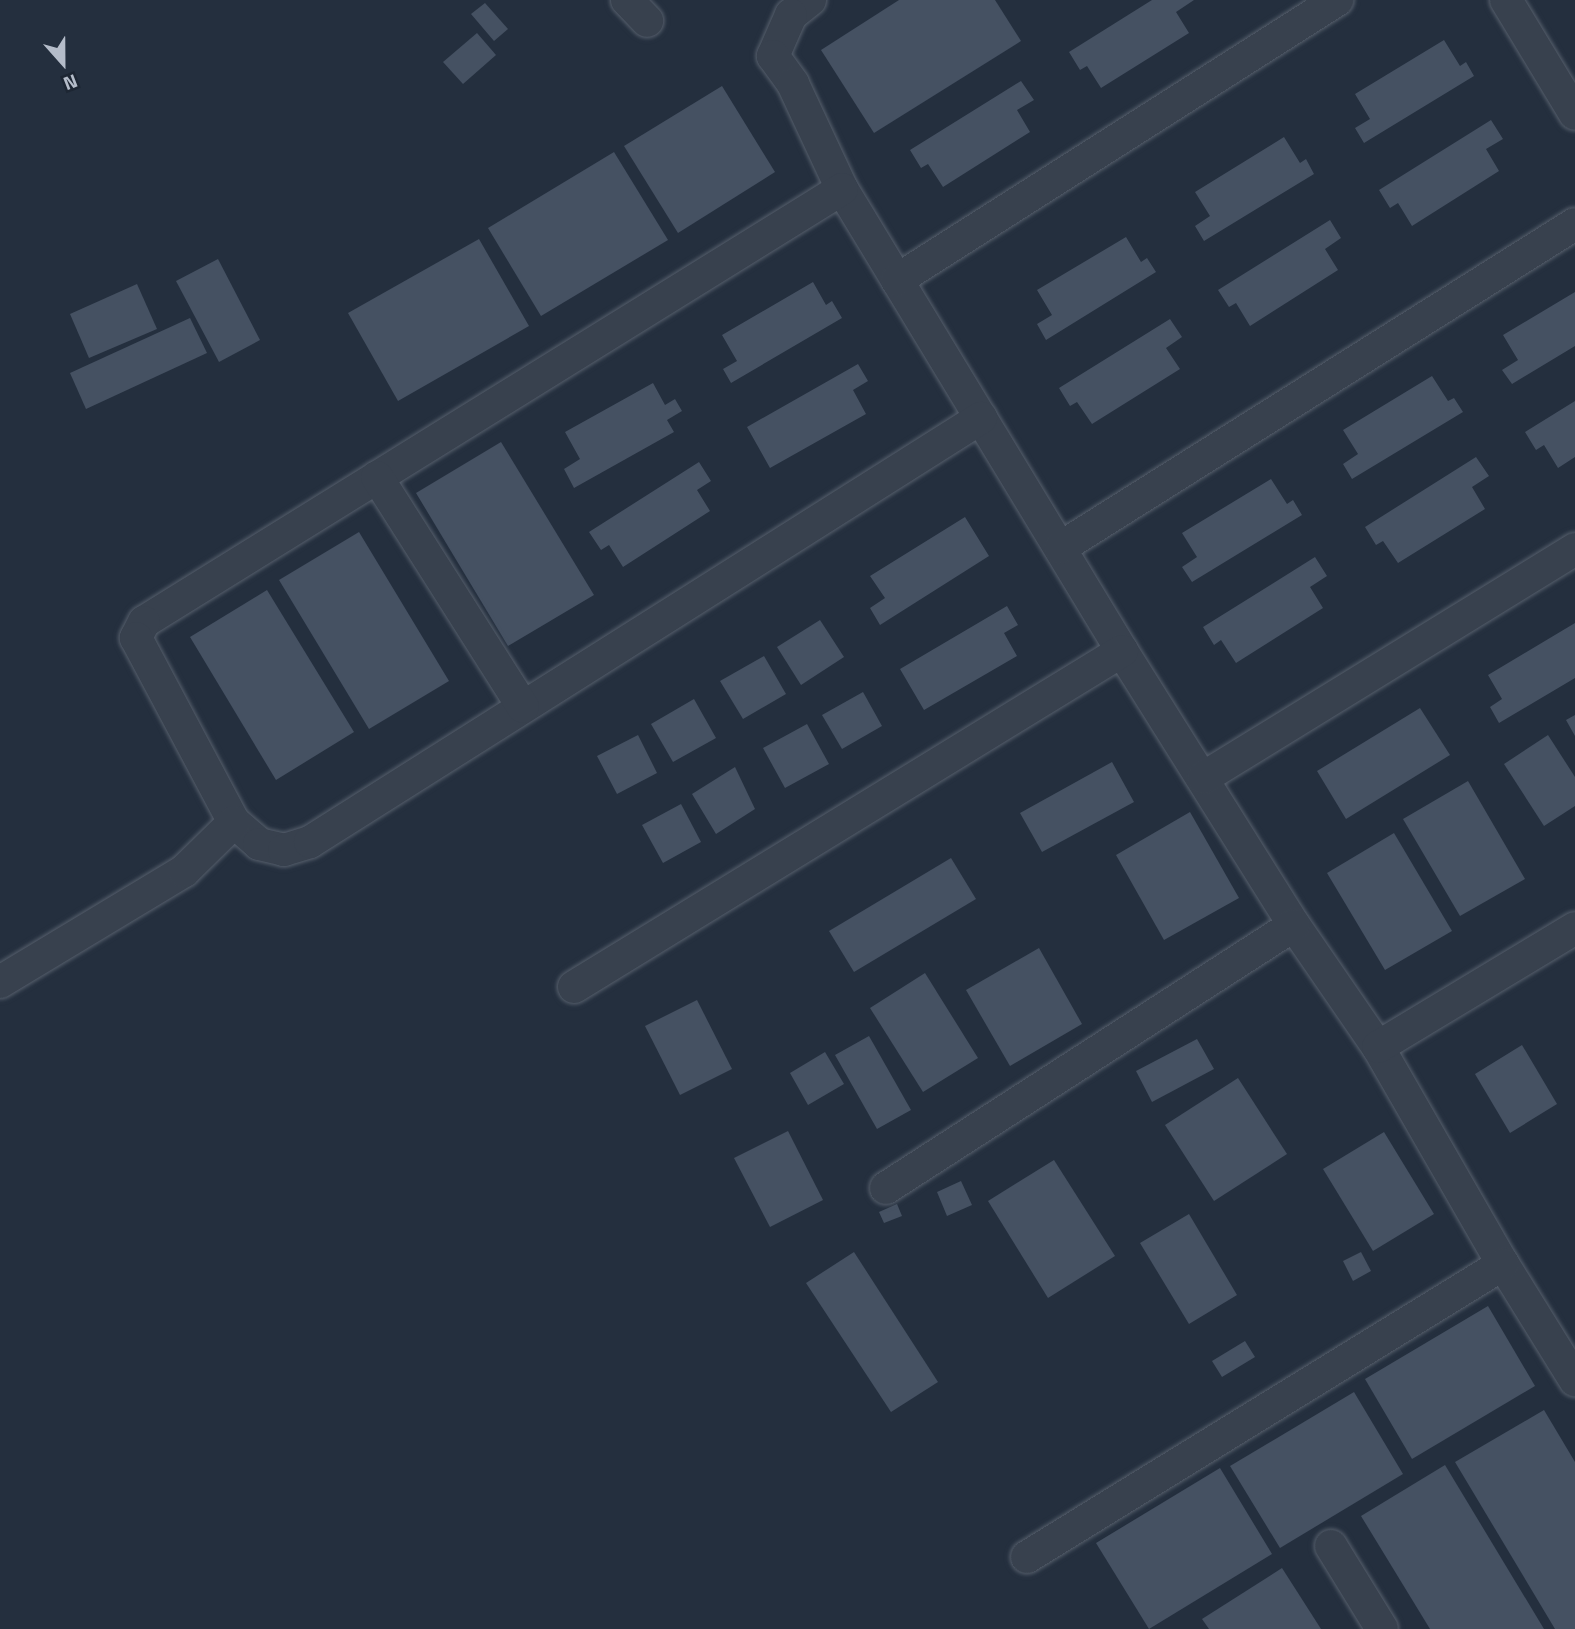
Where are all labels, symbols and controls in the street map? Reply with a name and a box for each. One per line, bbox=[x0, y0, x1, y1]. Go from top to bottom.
north arrow bbox=[28, 28, 98, 98]
text: N bbox=[59, 67, 82, 99]

